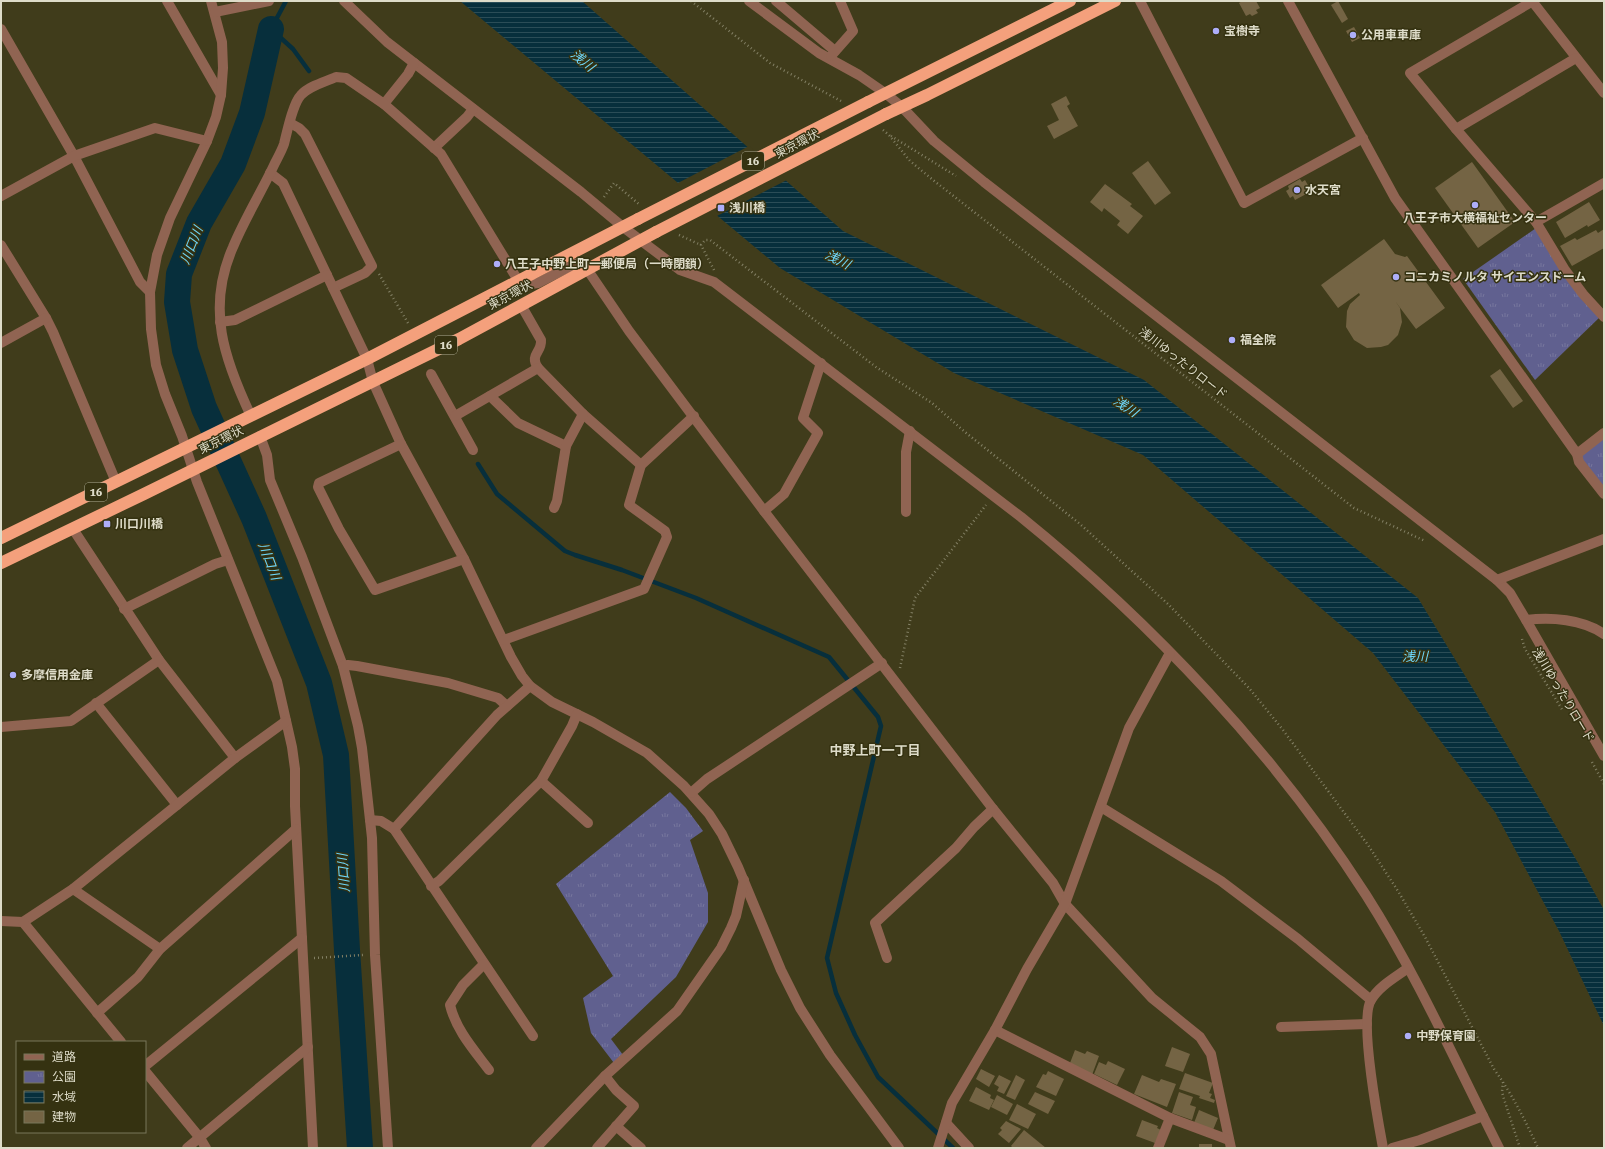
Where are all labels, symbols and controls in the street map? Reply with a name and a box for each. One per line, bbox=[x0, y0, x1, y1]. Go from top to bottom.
place label: 宝樹寺 bbox=[1224, 24, 1260, 38]
marker: 宝樹寺 bbox=[1211, 26, 1221, 36]
place label: 公用車車庫 bbox=[1361, 28, 1421, 42]
marker: 公用車車庫 bbox=[1348, 30, 1358, 40]
water label: 浅川 bbox=[568, 46, 599, 76]
street label: 東京環状 bbox=[772, 127, 822, 161]
road number: 16 bbox=[742, 152, 764, 170]
place label: 水天宮 bbox=[1305, 183, 1341, 197]
marker: 水天宮 bbox=[1292, 185, 1302, 195]
marker: 八王子市大横福祉センター bbox=[1470, 200, 1480, 210]
place label: 浅川橋 bbox=[729, 201, 766, 215]
marker: 浅川橋 bbox=[716, 203, 726, 213]
place label: 八王子市大横福祉センター bbox=[1403, 211, 1547, 225]
water label: 川口川 bbox=[177, 222, 206, 266]
water label: 浅川 bbox=[823, 247, 855, 273]
place label: 八王子中野上町一郵便局（一時閉鎖） bbox=[505, 257, 709, 271]
marker: 八王子中野上町一郵便局（一時閉鎖） bbox=[492, 259, 502, 269]
place label: コニカミノルタ サイエンスドーム bbox=[1404, 270, 1586, 284]
marker: コニカミノルタ サイエンスドーム bbox=[1391, 272, 1401, 282]
street label: 東京環状 bbox=[486, 278, 534, 312]
street label: 浅川ゆったりロード bbox=[1136, 324, 1230, 402]
place label: 福全院 bbox=[1240, 333, 1276, 347]
marker: 福全院 bbox=[1227, 335, 1237, 345]
road number: 16 bbox=[435, 336, 457, 354]
water label: 浅川 bbox=[1111, 393, 1142, 421]
street label: 東京環状 bbox=[196, 423, 246, 457]
road number: 16 bbox=[85, 483, 107, 501]
place label: 川口川橋 bbox=[115, 517, 164, 531]
marker: 川口川橋 bbox=[102, 519, 112, 529]
water label: 川口川 bbox=[256, 540, 284, 584]
street label: 浅川ゆったりロード bbox=[1529, 645, 1597, 745]
water label: 浅川 bbox=[1402, 649, 1430, 664]
place label: 多摩信用金庫 bbox=[21, 668, 93, 682]
marker: 多摩信用金庫 bbox=[8, 670, 18, 680]
district label: 中野上町一丁目 bbox=[829, 743, 921, 758]
water label: 川口川 bbox=[335, 851, 352, 893]
place label: 中野保育園 bbox=[1416, 1029, 1476, 1043]
marker: 中野保育園 bbox=[1403, 1031, 1413, 1041]
legend bbox=[16, 1041, 146, 1133]
text: 道路 bbox=[52, 1050, 76, 1064]
text: 公園 bbox=[52, 1070, 76, 1084]
text: 水域 bbox=[52, 1090, 76, 1104]
text: 建物 bbox=[52, 1110, 76, 1124]

